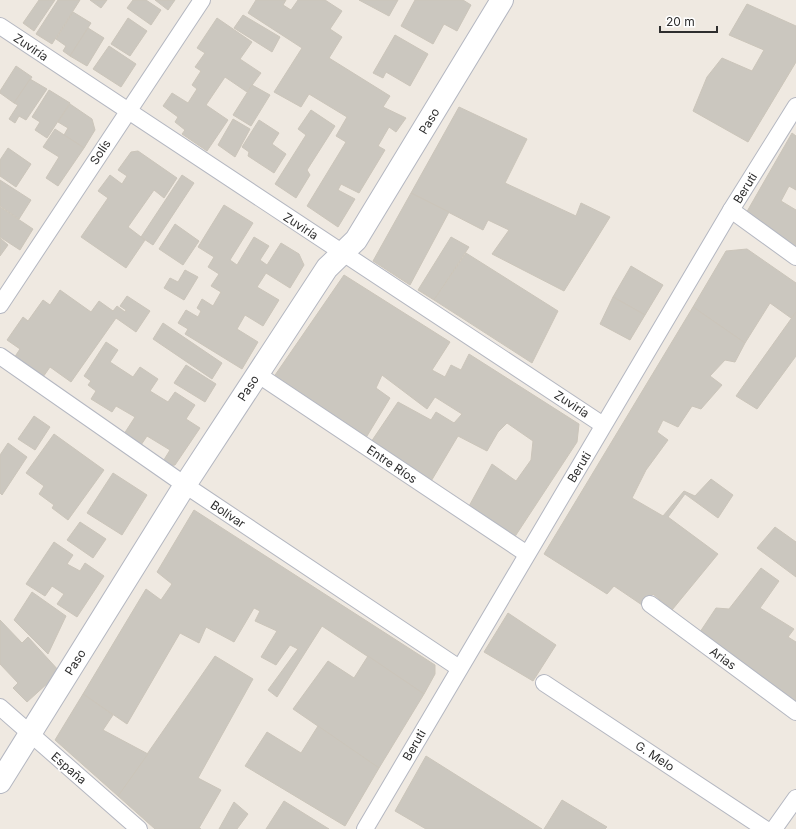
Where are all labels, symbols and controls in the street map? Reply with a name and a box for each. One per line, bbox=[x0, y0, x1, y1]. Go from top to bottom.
scale bar bbox=[660, 8, 717, 34]
text: 20 m bbox=[666, 14, 695, 29]
street label: Zuviría bbox=[11, 30, 51, 64]
street label: Paso bbox=[415, 105, 443, 137]
street label: Solís bbox=[86, 137, 114, 167]
street label: Beruti bbox=[730, 170, 760, 206]
street label: Zuviría bbox=[281, 209, 321, 243]
street label: Paso bbox=[234, 372, 262, 404]
street label: Zuviría bbox=[552, 387, 592, 421]
street label: Entre Ríos bbox=[364, 442, 420, 486]
street label: Beruti bbox=[564, 449, 594, 485]
street label: Bolívar bbox=[208, 497, 249, 531]
street label: Arias bbox=[707, 643, 739, 673]
street label: Paso bbox=[61, 646, 89, 678]
street label: Beruti bbox=[399, 727, 429, 763]
street label: G. Melo bbox=[633, 738, 677, 774]
street label: España bbox=[48, 749, 90, 787]

